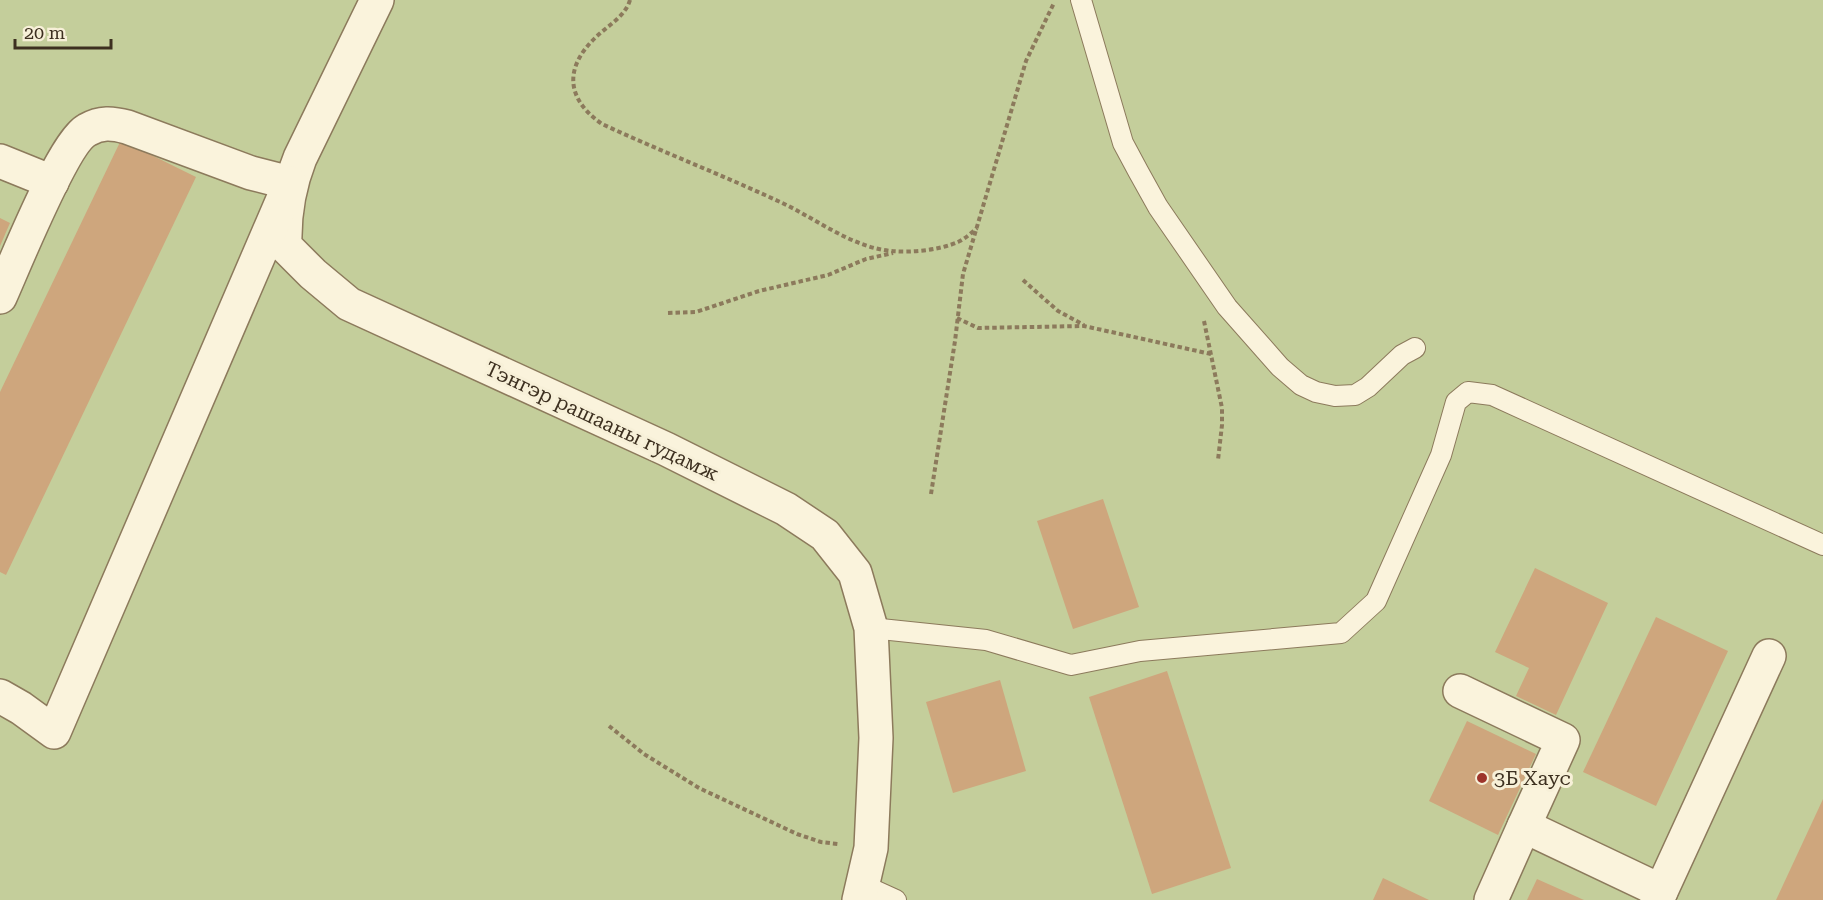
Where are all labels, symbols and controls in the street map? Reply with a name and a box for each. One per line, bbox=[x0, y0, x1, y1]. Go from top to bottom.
scale bar bbox=[15, 12, 111, 50]
text: 20 m bbox=[24, 22, 65, 43]
street label: Тэнгэр рашааны гудамж bbox=[481, 356, 723, 486]
place label: 3Б Хаус bbox=[1494, 766, 1571, 790]
marker: 3Б Хаус bbox=[1475, 771, 1489, 785]

